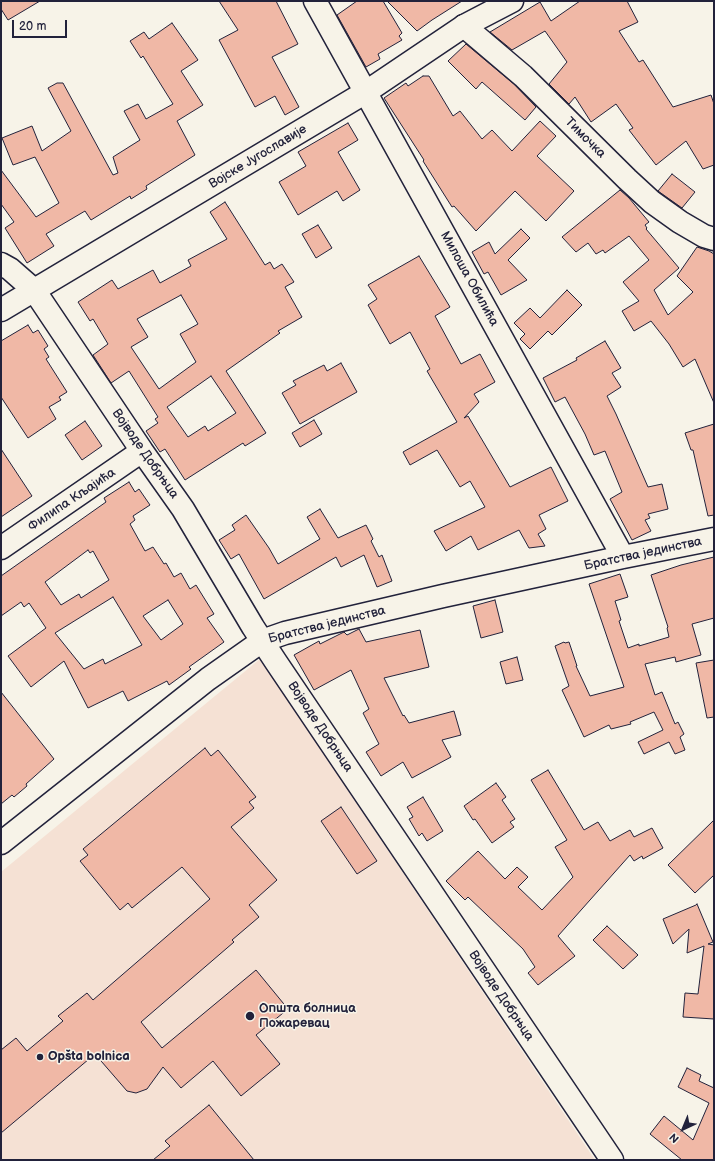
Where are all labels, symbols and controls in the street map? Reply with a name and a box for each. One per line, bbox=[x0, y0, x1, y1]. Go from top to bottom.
scale bar bbox=[14, 12, 69, 38]
text: 20 m bbox=[19, 19, 46, 34]
street label: Тимочка bbox=[561, 114, 609, 162]
street label: Војске Југославије bbox=[206, 122, 310, 192]
street label: Милоша Обилића bbox=[436, 229, 502, 329]
street label: Војводе Добрњца bbox=[108, 406, 182, 502]
street label: Филипа Кљајића bbox=[25, 465, 119, 535]
street label: Братства јединства bbox=[583, 534, 703, 574]
street label: Братства јединства bbox=[267, 603, 387, 647]
street label: Војводе Добрњца bbox=[284, 679, 356, 775]
street label: Војводе Добрњца bbox=[465, 948, 537, 1044]
place label: Општа болница Пожаревац bbox=[259, 1001, 356, 1032]
marker: Општа болница Пожаревац bbox=[244, 1010, 256, 1022]
place label: Opšta bolnica bbox=[48, 1049, 130, 1065]
marker: Opšta bolnica bbox=[35, 1052, 45, 1062]
north arrow bbox=[663, 1109, 703, 1149]
text: N bbox=[667, 1130, 682, 1146]

